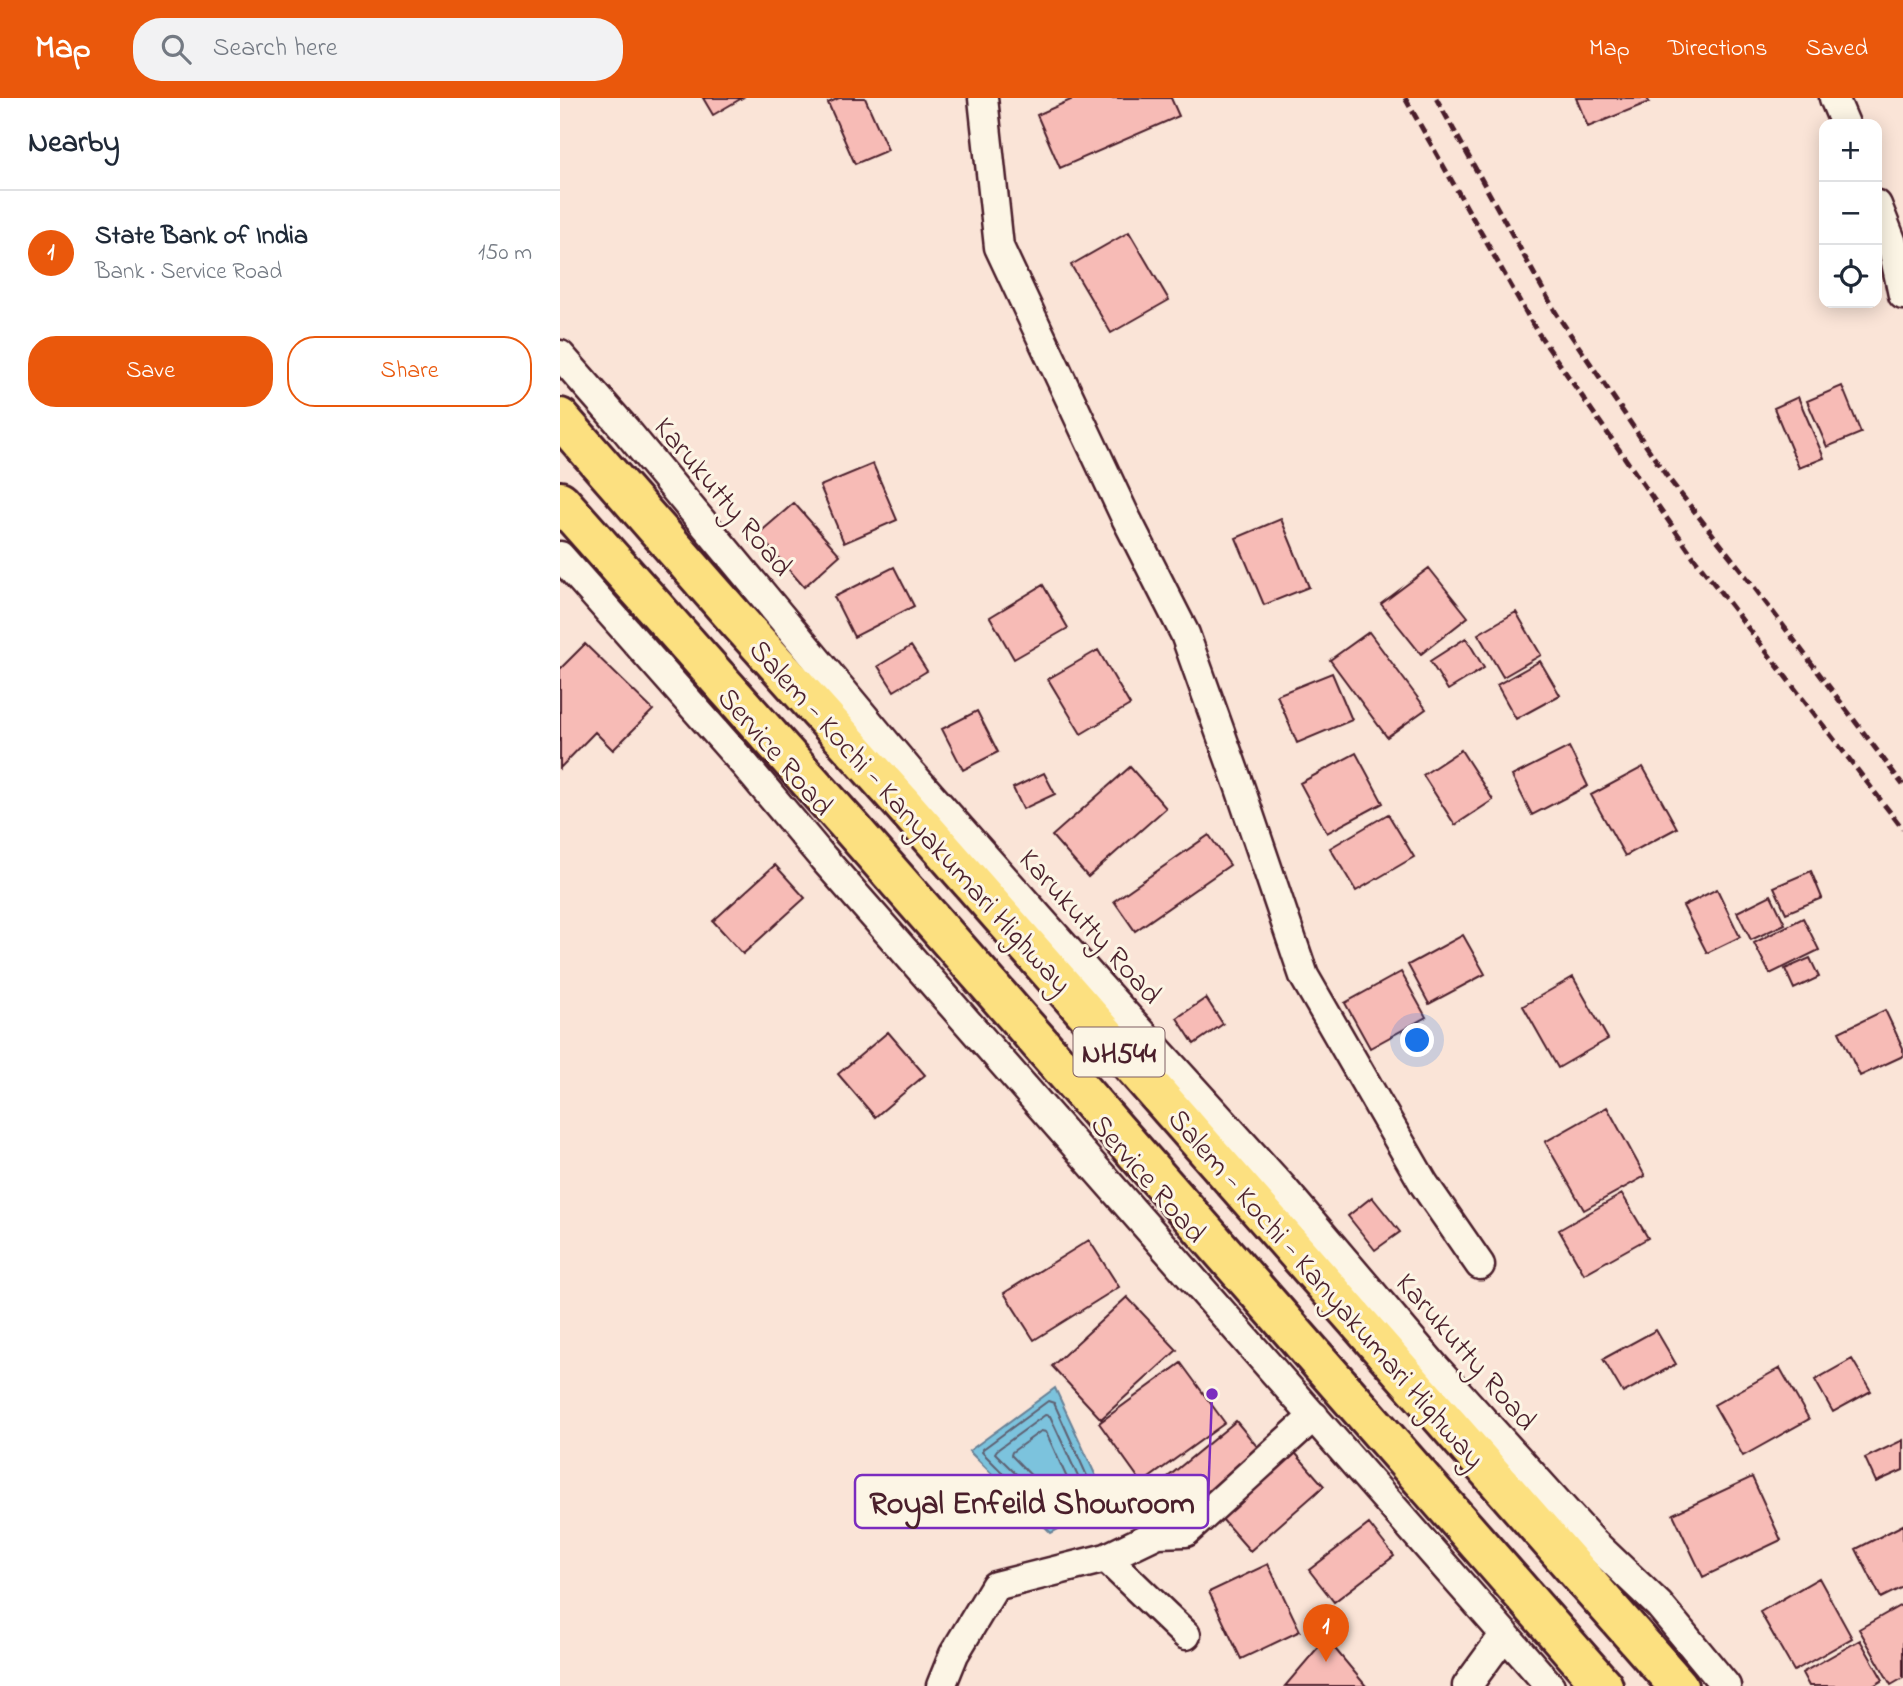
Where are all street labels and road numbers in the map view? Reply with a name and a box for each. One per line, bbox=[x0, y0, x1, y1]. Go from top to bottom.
street label: Karukutty Road bbox=[642, 408, 802, 588]
street label: Salem - Kochi - Kanyakumari Highway bbox=[737, 630, 1081, 1006]
street label: Service Road bbox=[705, 679, 842, 827]
street label: Karukutty Road bbox=[1007, 840, 1171, 1016]
road number: NH544 bbox=[1074, 1028, 1164, 1076]
street label: Salem - Kochi - Kanyakumari Highway bbox=[1156, 1100, 1494, 1480]
street label: Service Road bbox=[1078, 1106, 1215, 1254]
street label: Karukutty Road bbox=[1384, 1264, 1546, 1442]

